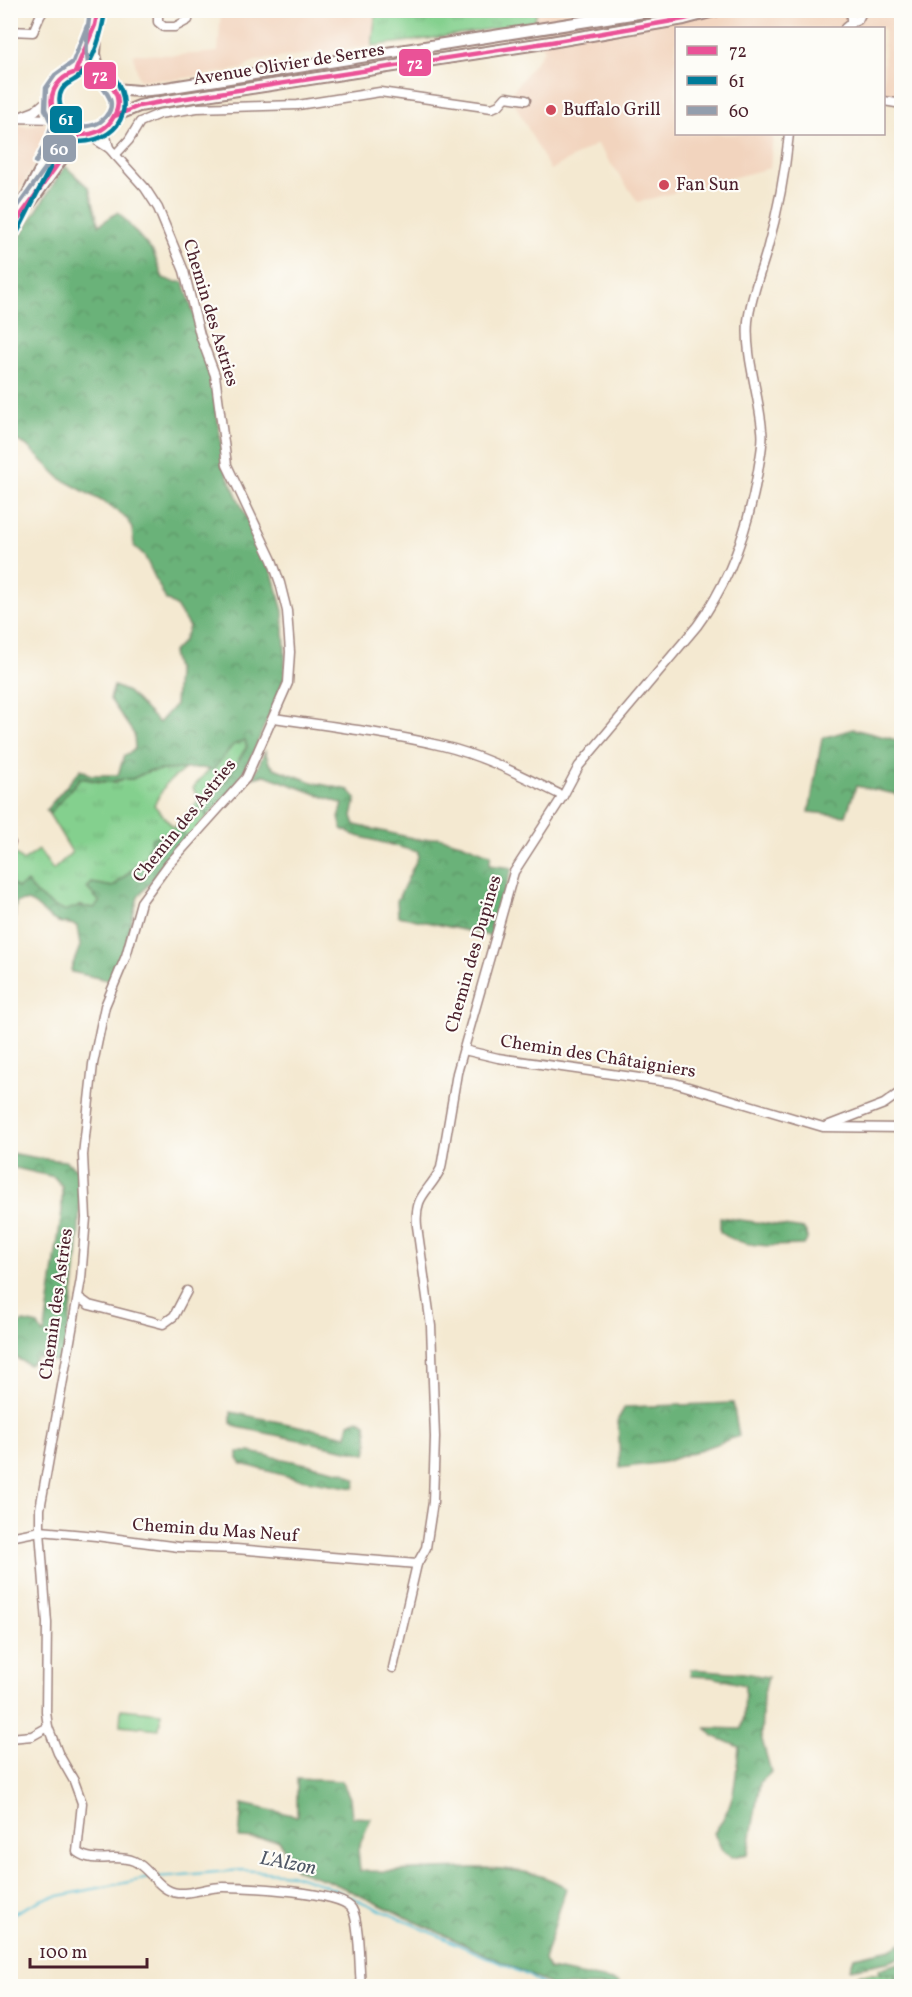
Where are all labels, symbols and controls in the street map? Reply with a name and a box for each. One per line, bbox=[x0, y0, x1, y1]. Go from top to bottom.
legend bbox=[675, 27, 885, 135]
street label: Avenue Olivier de Serres bbox=[192, 38, 386, 92]
text: 72 bbox=[729, 40, 747, 65]
line badge: 72 bbox=[398, 48, 432, 77]
text: 72 bbox=[407, 54, 423, 76]
line badge: 72 bbox=[83, 61, 117, 90]
text: 72 bbox=[92, 66, 108, 88]
text: 61 bbox=[729, 70, 745, 95]
place label: Buffalo Grill bbox=[563, 98, 661, 123]
text: 60 bbox=[729, 100, 749, 125]
marker: Buffalo Grill bbox=[544, 103, 558, 117]
line badge: 61 bbox=[49, 105, 83, 134]
text: 61 bbox=[58, 110, 74, 132]
line badge: 60 bbox=[42, 134, 77, 163]
text: 60 bbox=[50, 140, 68, 162]
place label: Fan Sun bbox=[676, 173, 740, 198]
marker: Fan Sun bbox=[657, 178, 671, 192]
street label: Chemin des Astries bbox=[176, 236, 244, 390]
street label: Chemin des Astries bbox=[127, 754, 243, 888]
street label: Chemin des Dupines bbox=[440, 872, 508, 1036]
street label: Chemin des Châtaigniers bbox=[498, 1029, 698, 1085]
street label: Chemin des Astries bbox=[34, 1227, 80, 1381]
street label: Chemin du Mas Neuf bbox=[131, 1513, 300, 1549]
water label: L'Alzon bbox=[257, 1845, 319, 1883]
scale bar bbox=[30, 1931, 147, 1969]
text: 100 m bbox=[39, 1941, 88, 1966]

